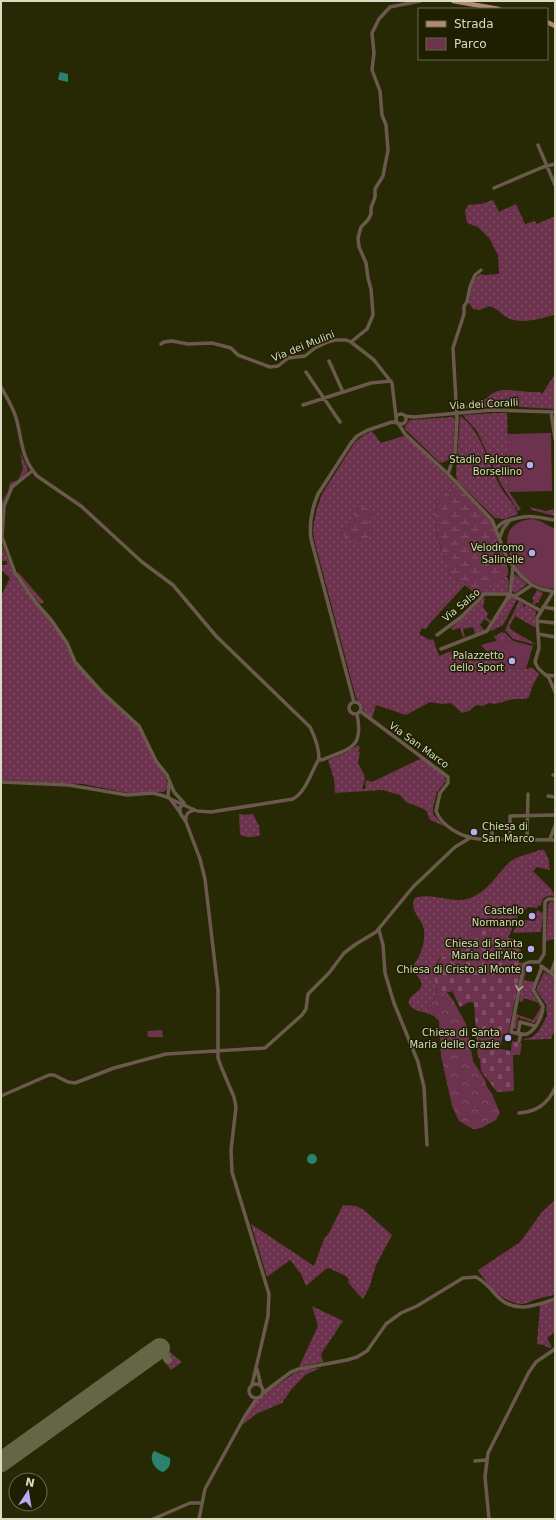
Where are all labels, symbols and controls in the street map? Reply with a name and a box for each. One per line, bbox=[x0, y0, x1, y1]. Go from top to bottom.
legend bbox=[418, 8, 548, 60]
text: Strada bbox=[454, 17, 494, 31]
text: Parco bbox=[454, 37, 487, 51]
street label: Via dei Mulini bbox=[270, 328, 336, 364]
street label: Via dei Coralli bbox=[449, 397, 519, 411]
place label: Stadio Falcone Borsellino bbox=[449, 454, 522, 477]
marker: Stadio Falcone Borsellino bbox=[525, 460, 535, 470]
place label: Velodromo Salinelle bbox=[471, 542, 524, 565]
marker: Velodromo Salinelle bbox=[527, 548, 537, 558]
street label: Via Salso bbox=[440, 586, 482, 624]
place label: Palazzetto dello Sport bbox=[450, 650, 504, 673]
marker: Palazzetto dello Sport bbox=[507, 656, 517, 666]
street label: Via San Marco bbox=[387, 720, 451, 770]
place label: Chiesa di San Marco bbox=[482, 821, 534, 844]
marker: Chiesa di San Marco bbox=[469, 827, 479, 837]
place label: Castello Normanno bbox=[472, 905, 524, 928]
marker: Castello Normanno bbox=[527, 911, 537, 921]
place label: Chiesa di Santa Maria dell'Alto bbox=[445, 938, 523, 961]
marker: Chiesa di Santa Maria dell'Alto bbox=[526, 944, 536, 954]
place label: Chiesa di Cristo al Monte bbox=[396, 964, 521, 975]
marker: Chiesa di Cristo al Monte bbox=[524, 964, 534, 974]
one-way arrow bbox=[516, 985, 524, 991]
place label: Chiesa di Santa Maria delle Grazie bbox=[409, 1027, 500, 1050]
marker: Chiesa di Santa Maria delle Grazie bbox=[503, 1033, 513, 1043]
north arrow bbox=[8, 1472, 48, 1512]
text: N bbox=[24, 1475, 36, 1490]

